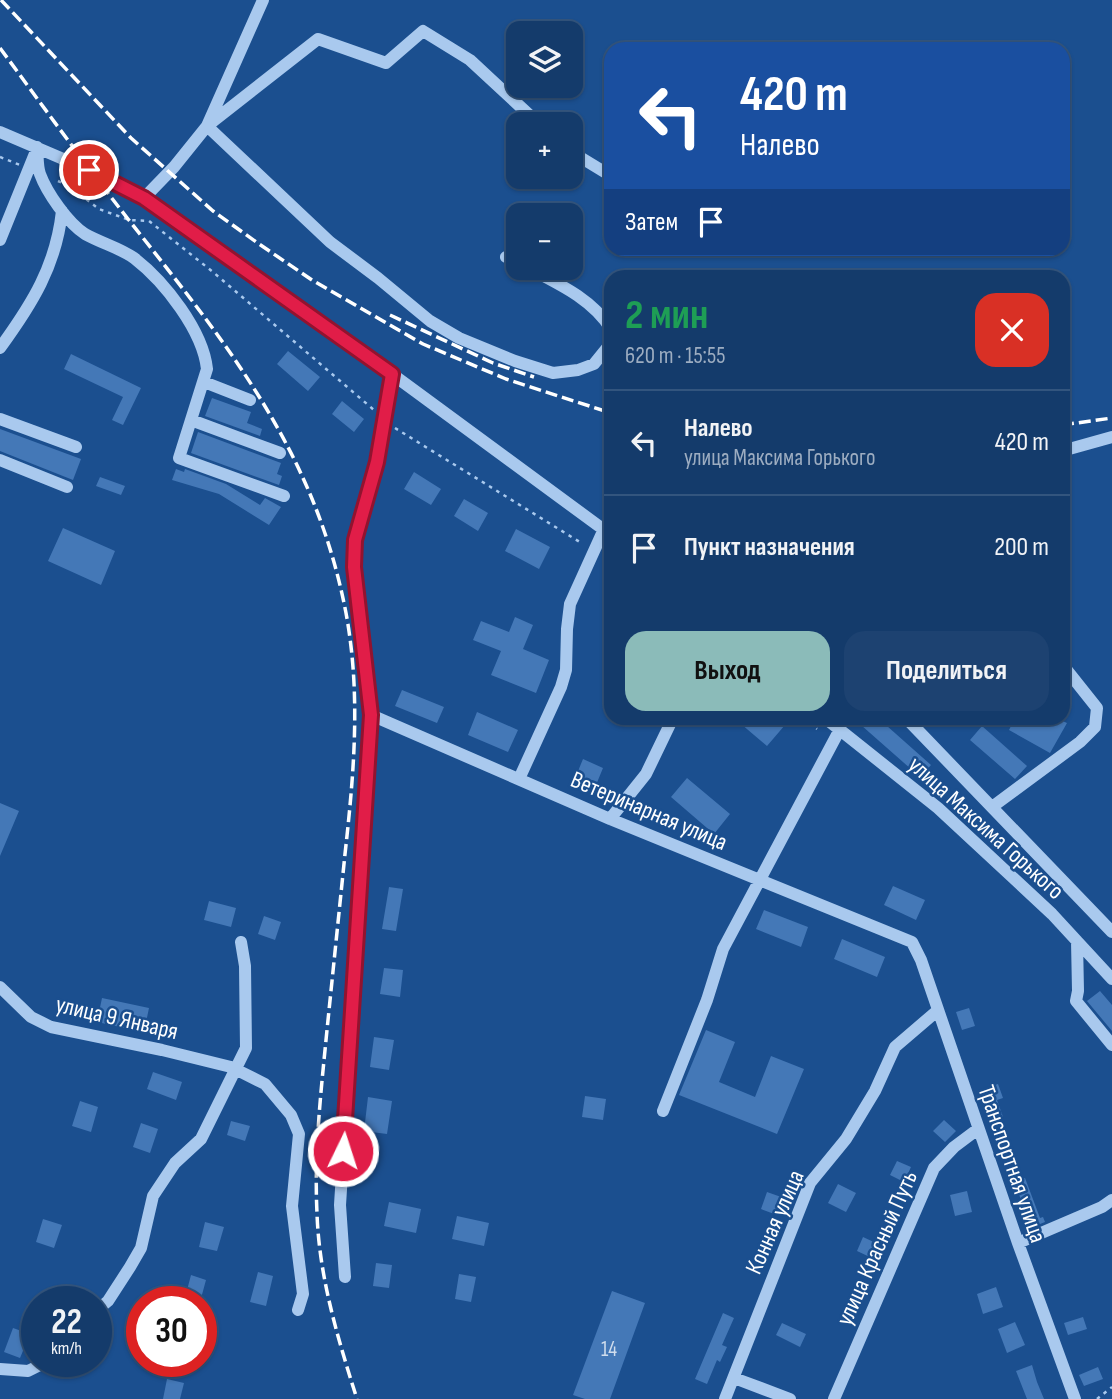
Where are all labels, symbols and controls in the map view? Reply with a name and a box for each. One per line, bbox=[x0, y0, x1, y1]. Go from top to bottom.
map controls bbox=[506, 21, 583, 280]
button: layers bbox=[506, 21, 583, 98]
text: 420 m bbox=[740, 66, 848, 125]
icon: left bbox=[625, 70, 716, 161]
button: + bbox=[506, 112, 583, 189]
text: Налево bbox=[740, 126, 820, 165]
pin bbox=[59, 140, 119, 200]
icon: arrive bbox=[70, 151, 108, 189]
button: − bbox=[506, 203, 583, 280]
icon: arrive bbox=[692, 203, 730, 241]
text: Затем bbox=[625, 207, 678, 238]
text: 2 мин bbox=[625, 290, 708, 341]
button: close bbox=[975, 293, 1049, 367]
text: 620 m · 15:55 bbox=[625, 342, 725, 370]
text: Налево bbox=[684, 413, 753, 444]
icon: left bbox=[625, 424, 663, 462]
text: 420 m bbox=[995, 427, 1049, 458]
text: улица Максима Горького bbox=[684, 444, 876, 472]
icon: arrive bbox=[625, 529, 663, 567]
text: Пункт назначения bbox=[684, 532, 855, 563]
text: 200 m bbox=[994, 532, 1049, 563]
button: Выход bbox=[625, 631, 830, 711]
button: Поделиться bbox=[844, 631, 1049, 711]
street label: улица Максима Горького bbox=[902, 750, 1070, 906]
street label: Ветеринарная улица bbox=[566, 765, 732, 857]
street label: улица 9 Января bbox=[53, 990, 181, 1046]
street label: Транспортная улица bbox=[971, 1081, 1053, 1247]
position arrow bbox=[306, 1114, 380, 1188]
street label: Конная улица bbox=[739, 1166, 811, 1278]
street label: улица Красный Путь bbox=[830, 1166, 924, 1330]
speed limit sign: 30 bbox=[126, 1286, 217, 1377]
text: 22 bbox=[51, 1301, 82, 1344]
house number: 14 bbox=[601, 1337, 617, 1362]
text: km/h bbox=[51, 1338, 82, 1359]

